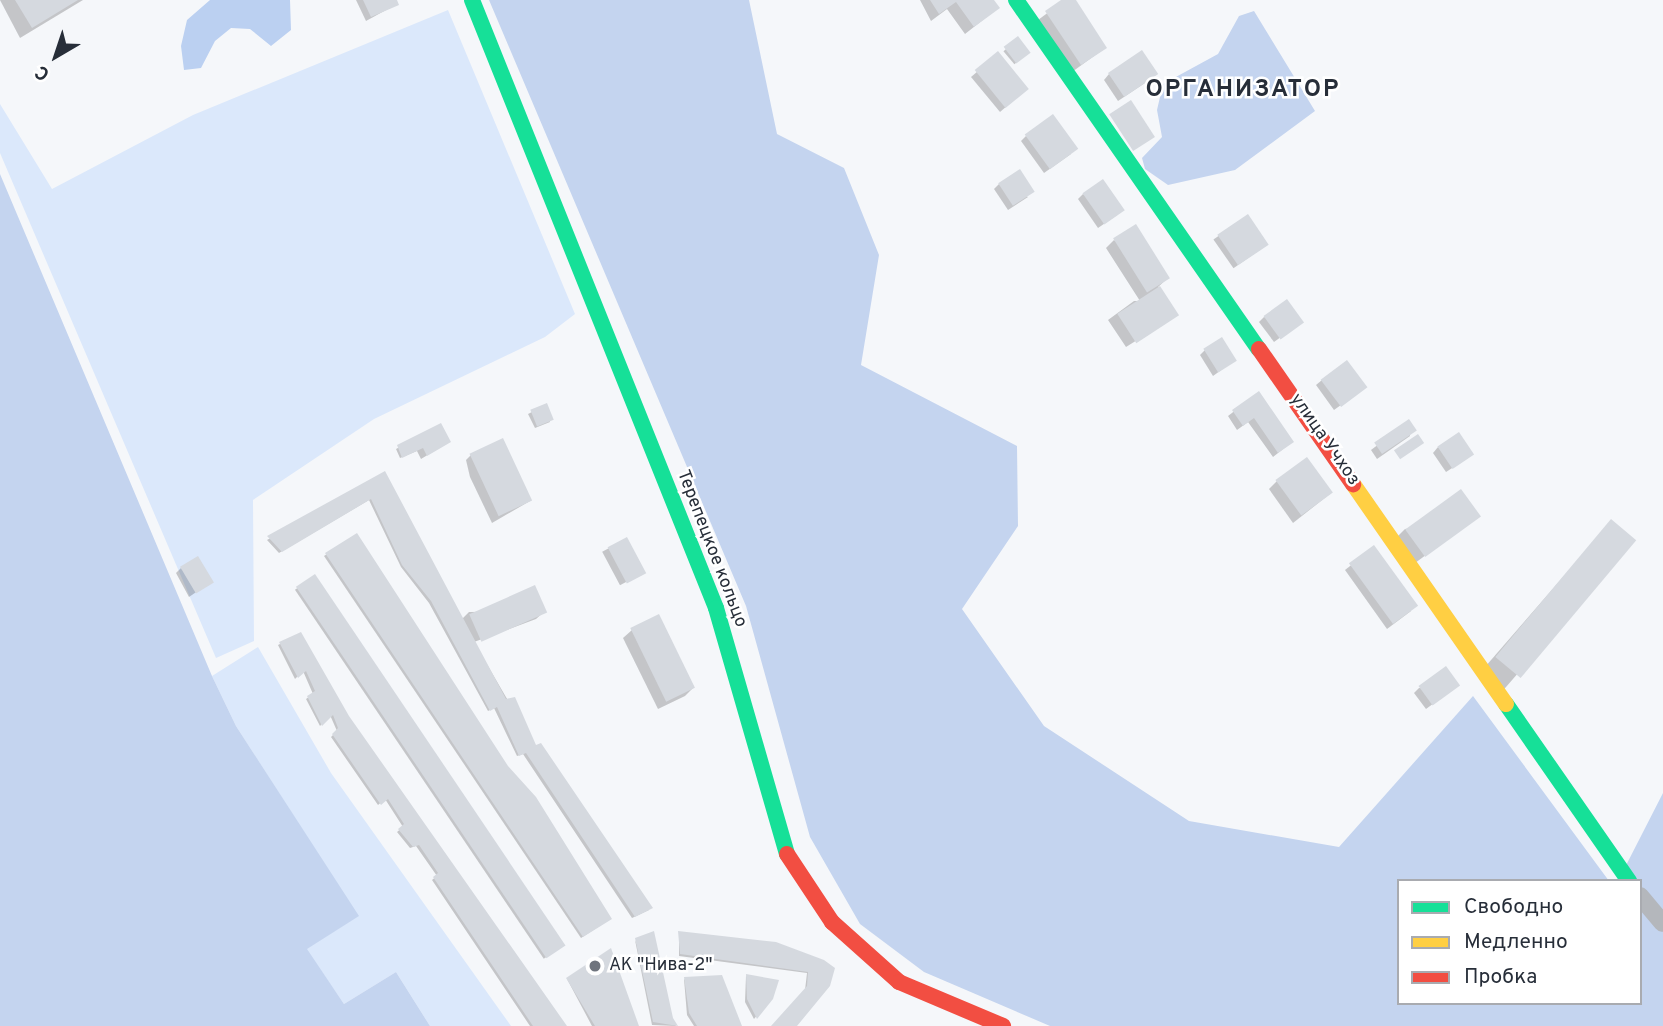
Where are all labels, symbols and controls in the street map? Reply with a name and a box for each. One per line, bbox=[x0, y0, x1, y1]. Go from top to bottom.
north arrow bbox=[21, 21, 91, 91]
text: С bbox=[31, 59, 55, 85]
district label: ОРГАНИЗАТОР bbox=[1147, 77, 1339, 105]
street label: улица Учхоз bbox=[1284, 390, 1364, 490]
street label: Терепецкое кольцо bbox=[671, 467, 751, 631]
legend bbox=[1397, 879, 1642, 1005]
text: Свободно bbox=[1464, 894, 1563, 921]
text: Медленно bbox=[1464, 929, 1568, 956]
place label: АК "Нива-2" bbox=[609, 955, 712, 977]
marker: АК "Нива-2" bbox=[587, 958, 603, 974]
text: Пробка bbox=[1464, 964, 1537, 991]

